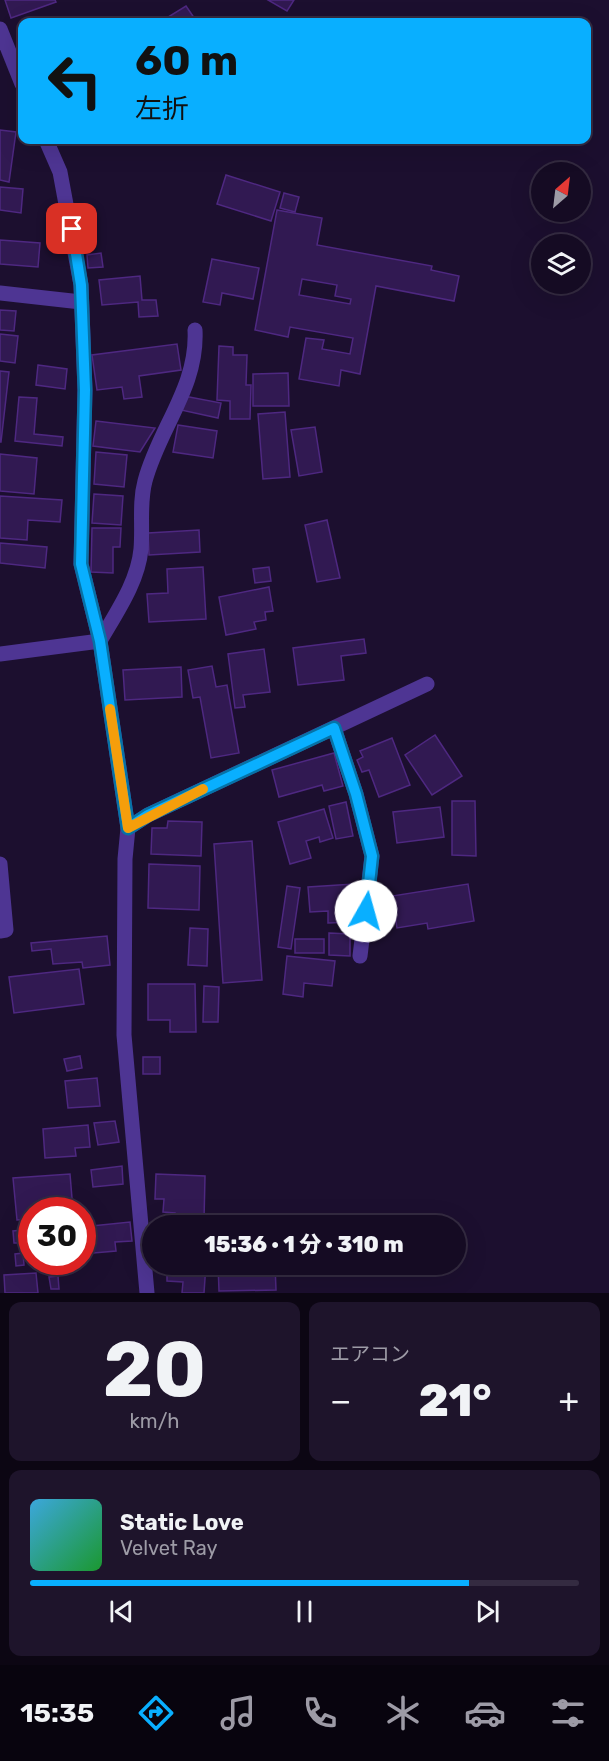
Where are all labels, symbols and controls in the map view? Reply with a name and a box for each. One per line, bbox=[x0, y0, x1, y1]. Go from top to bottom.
text: 60 m bbox=[135, 36, 238, 86]
icon: left bbox=[36, 42, 114, 120]
text: 左折 bbox=[135, 93, 189, 125]
north arrow bbox=[531, 162, 591, 222]
map controls bbox=[531, 162, 591, 294]
pin bbox=[46, 203, 97, 254]
icon: arrive bbox=[55, 212, 88, 245]
button: layers bbox=[531, 234, 591, 294]
position arrow bbox=[334, 879, 398, 943]
speed limit sign: 30 bbox=[18, 1197, 96, 1275]
text: 15:36 · 1 分 · 310 m bbox=[204, 1231, 404, 1258]
text: 20 bbox=[103, 1323, 206, 1416]
text: エアコン bbox=[330, 1342, 410, 1366]
text: 21° bbox=[418, 1374, 491, 1427]
text: − bbox=[330, 1381, 351, 1420]
text: + bbox=[558, 1381, 579, 1420]
text: km/h bbox=[130, 1409, 179, 1433]
text: Static Love bbox=[120, 1509, 244, 1536]
text: Velvet Ray bbox=[120, 1536, 218, 1560]
icon: previous bbox=[105, 1595, 138, 1628]
icon: pause bbox=[288, 1595, 321, 1628]
icon: next bbox=[471, 1595, 504, 1628]
icon: directions bbox=[135, 1692, 177, 1734]
icon: music bbox=[217, 1692, 259, 1734]
icon: phone bbox=[299, 1692, 341, 1734]
icon: climate bbox=[382, 1692, 424, 1734]
icon: car bbox=[464, 1692, 506, 1734]
icon: filters bbox=[547, 1692, 589, 1734]
text: 15:35 bbox=[20, 1697, 94, 1729]

